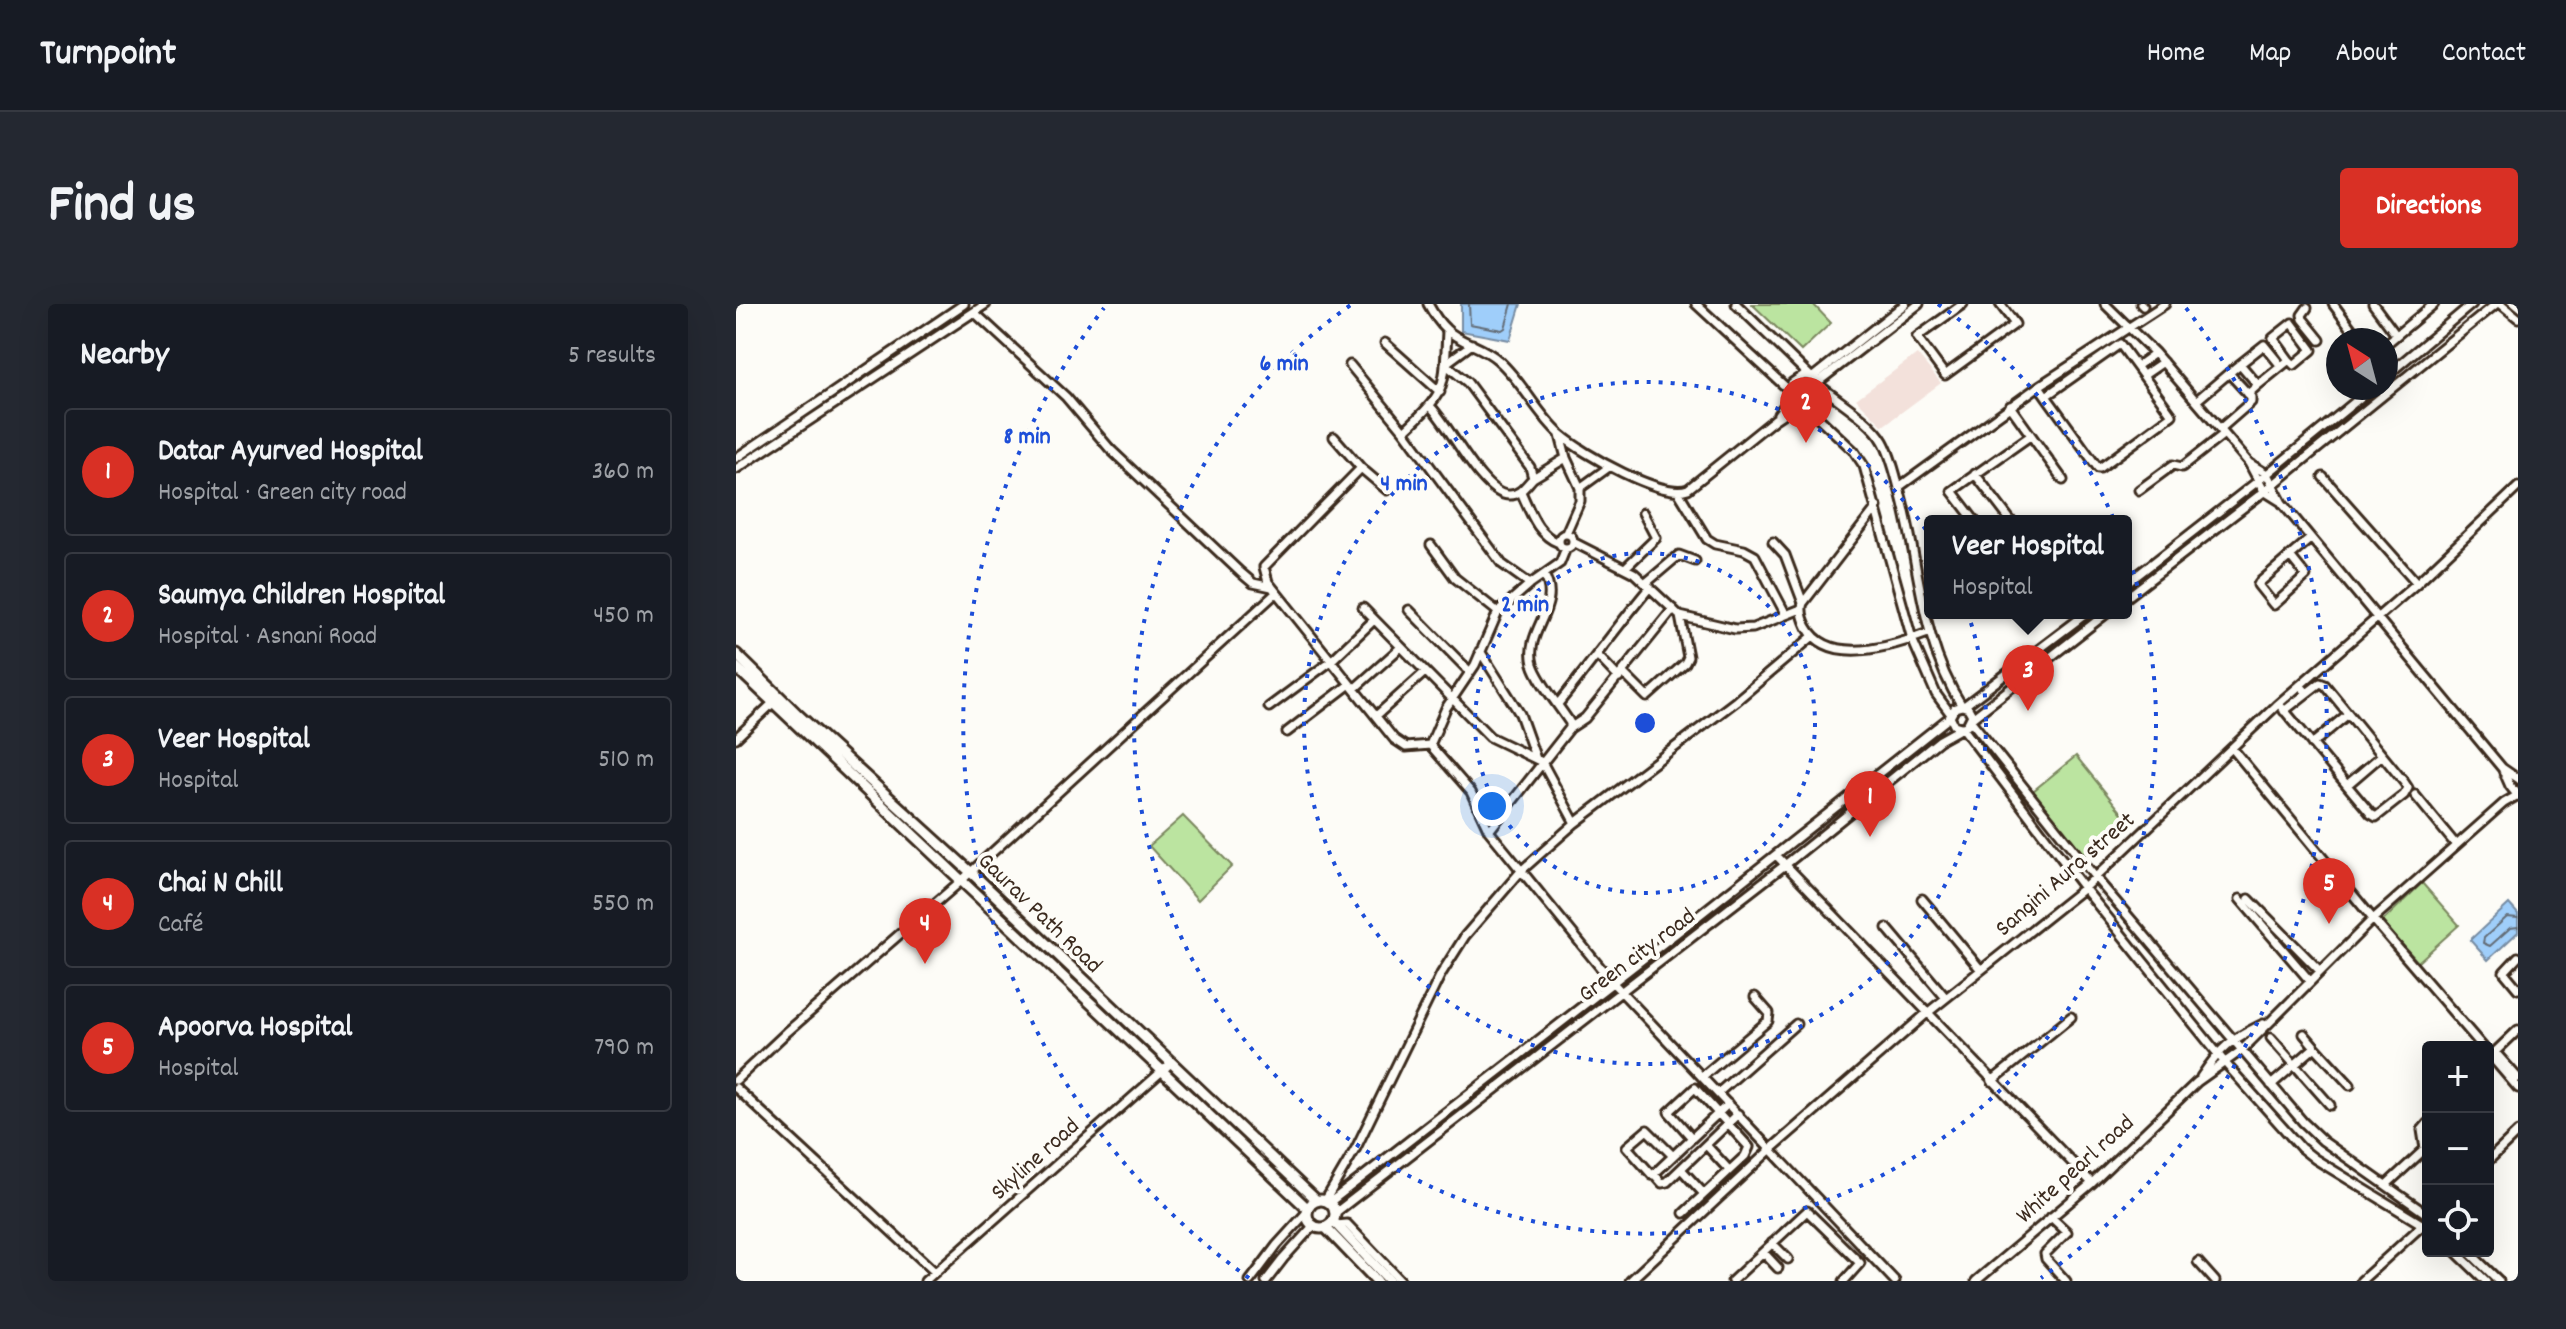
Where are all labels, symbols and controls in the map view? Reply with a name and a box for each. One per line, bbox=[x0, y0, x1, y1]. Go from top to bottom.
text: Turnpoint bbox=[40, 28, 176, 83]
text: Home bbox=[2147, 35, 2205, 75]
text: Map bbox=[2249, 35, 2291, 75]
text: About bbox=[2335, 35, 2398, 75]
text: Contact bbox=[2442, 35, 2526, 75]
text: Find us bbox=[48, 168, 196, 248]
button: Directions bbox=[2340, 168, 2518, 248]
north arrow bbox=[2326, 328, 2398, 400]
text: Nearby bbox=[80, 332, 169, 381]
text: 5 results bbox=[568, 338, 656, 375]
text: 6 min bbox=[1259, 348, 1309, 382]
pin: 2 bbox=[1780, 377, 1832, 443]
text: 8 min bbox=[1003, 421, 1051, 455]
text: Datar Ayurved Hospital bbox=[158, 432, 423, 475]
text: 1 bbox=[105, 454, 111, 491]
text: 360 m bbox=[592, 454, 654, 491]
text: 4 min bbox=[1380, 468, 1428, 502]
text: Hospital · Green city road bbox=[158, 475, 407, 512]
popup bbox=[1924, 515, 2132, 619]
text: Veer Hospital bbox=[1952, 527, 2104, 570]
text: Hospital bbox=[1952, 570, 2033, 607]
text: Saumya Children Hospital bbox=[158, 576, 445, 619]
text: 2 min bbox=[1501, 589, 1549, 623]
text: 2 bbox=[102, 598, 114, 635]
text: 450 m bbox=[593, 598, 654, 635]
text: Hospital · Asnani Road bbox=[158, 619, 377, 656]
pin: 3 bbox=[2002, 645, 2054, 711]
centre of rings bbox=[1631, 709, 1659, 737]
text: Veer Hospital bbox=[158, 720, 310, 763]
text: 3 bbox=[102, 742, 114, 779]
text: 510 m bbox=[598, 742, 654, 779]
text: Hospital bbox=[158, 763, 239, 800]
pin: 1 bbox=[1844, 771, 1896, 837]
your location bbox=[1472, 786, 1512, 826]
street label: Sangini Aura street bbox=[1988, 805, 2144, 946]
street label: Gaurav Path Road bbox=[969, 846, 1109, 983]
pin: 5 bbox=[2303, 858, 2355, 924]
text: Chai N Chill bbox=[158, 864, 283, 907]
text: 4 bbox=[103, 886, 113, 923]
text: 550 m bbox=[592, 886, 654, 923]
pin: 4 bbox=[899, 898, 951, 964]
street label: Green city road bbox=[1572, 901, 1704, 1012]
text: Café bbox=[158, 907, 203, 944]
text: Apoorva Hospital bbox=[158, 1008, 352, 1051]
text: 5 bbox=[102, 1030, 114, 1067]
text: 790 m bbox=[594, 1030, 654, 1067]
map controls bbox=[2422, 1041, 2494, 1257]
button: + bbox=[2422, 1041, 2494, 1113]
text: Hospital bbox=[158, 1051, 239, 1088]
street label: White pearl road bbox=[2009, 1108, 2143, 1233]
street label: Skyline road bbox=[984, 1111, 1088, 1209]
button: − bbox=[2422, 1113, 2494, 1185]
button: locate bbox=[2422, 1185, 2494, 1257]

